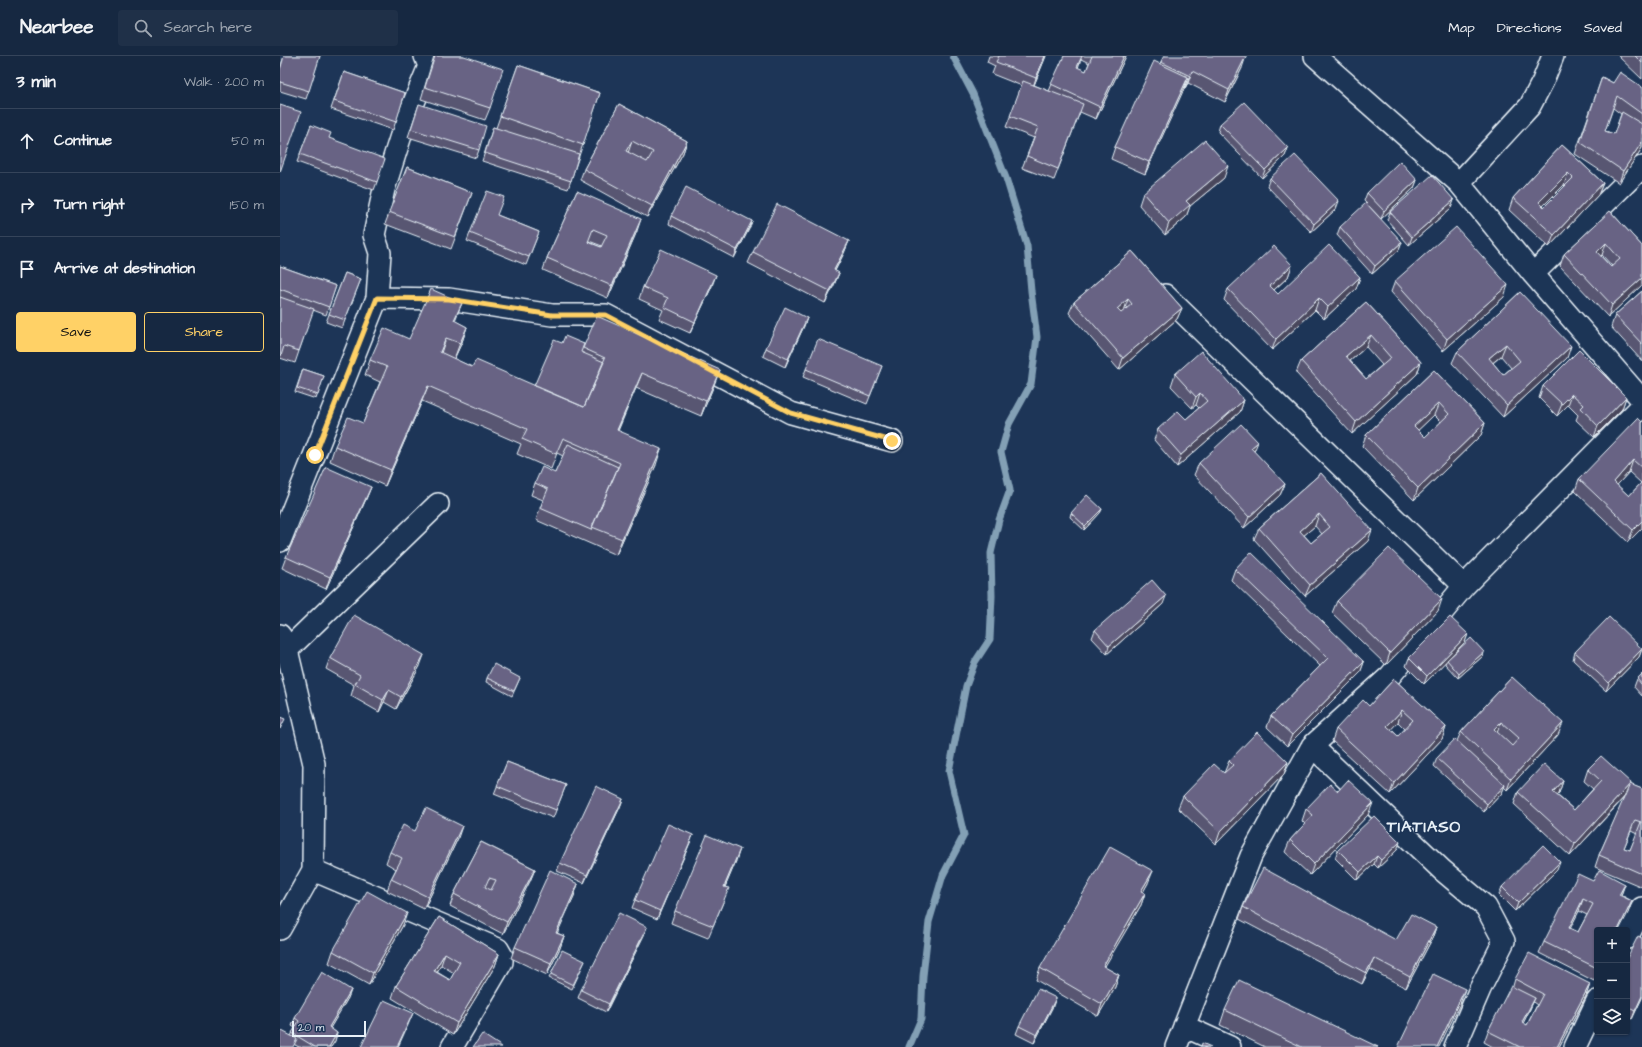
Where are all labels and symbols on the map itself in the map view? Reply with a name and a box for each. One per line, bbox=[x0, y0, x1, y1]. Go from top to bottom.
route end bbox=[883, 432, 901, 450]
route start bbox=[306, 446, 324, 464]
district label: TIATIASO bbox=[1386, 816, 1461, 838]
scale bar bbox=[292, 1019, 366, 1038]

